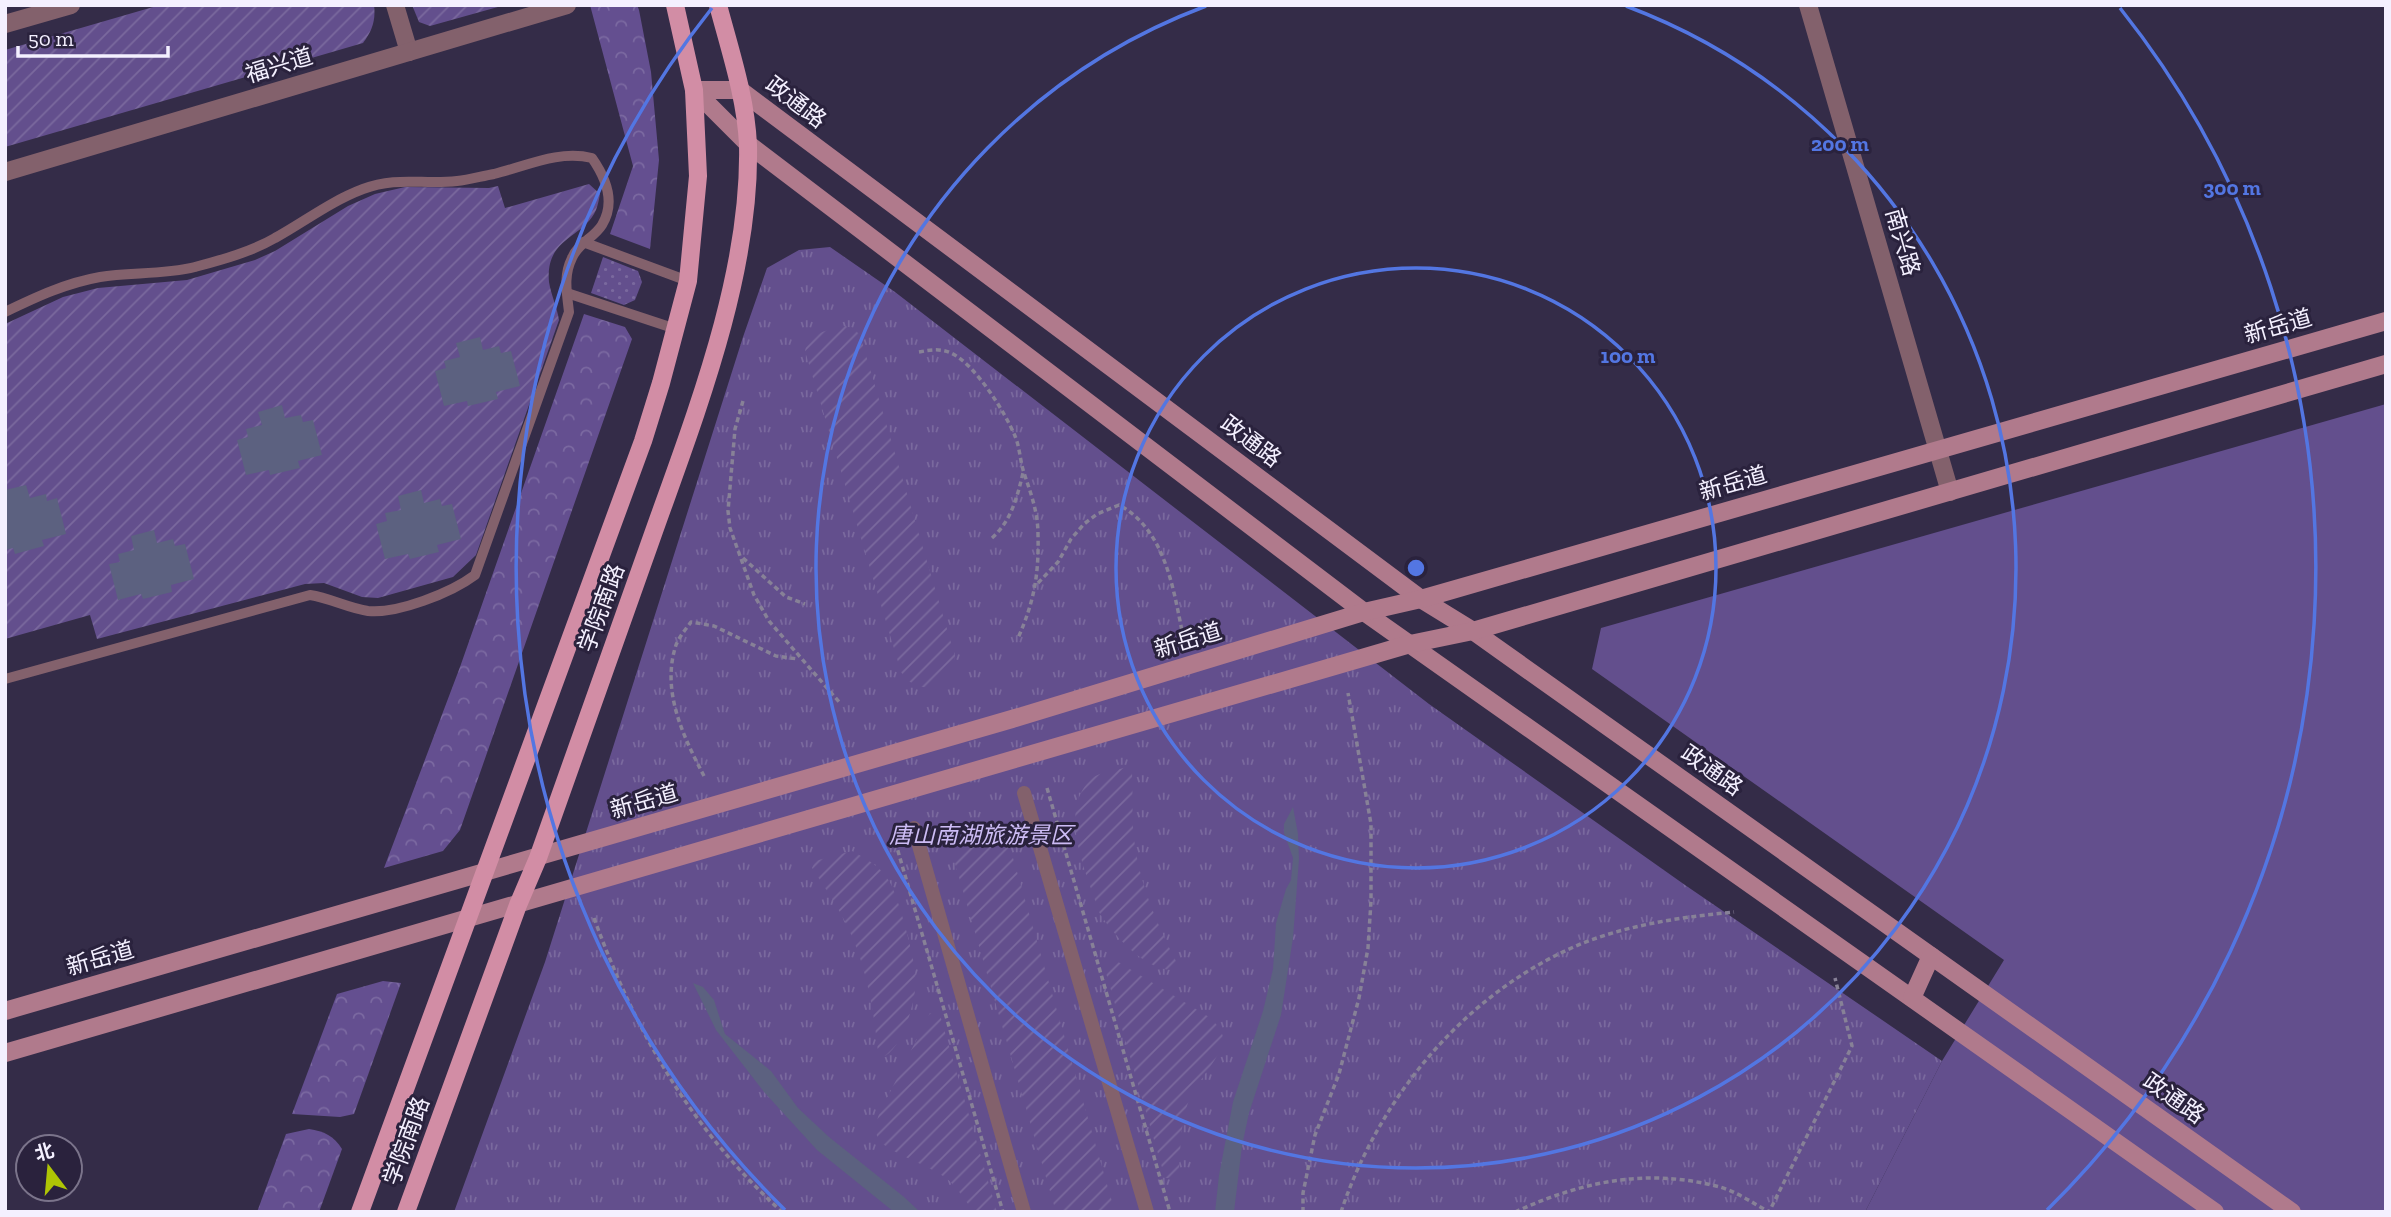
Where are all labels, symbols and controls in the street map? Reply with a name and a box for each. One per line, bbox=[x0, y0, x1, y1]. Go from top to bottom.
scale bar bbox=[18, 14, 168, 58]
text: 50 m bbox=[28, 26, 74, 51]
street label: 福兴道 bbox=[242, 42, 316, 88]
street label: 政通路 bbox=[760, 70, 832, 134]
text: 200 m bbox=[1811, 131, 1869, 156]
text: 300 m bbox=[2203, 175, 2261, 200]
street label: 南兴路 bbox=[1880, 205, 1926, 279]
street label: 新岳道 bbox=[2241, 303, 2315, 349]
text: 100 m bbox=[1601, 343, 1656, 368]
street label: 政通路 bbox=[1215, 409, 1287, 473]
street label: 新岳道 bbox=[1696, 460, 1770, 506]
centre of rings bbox=[1404, 556, 1428, 580]
street label: 学院南路 bbox=[572, 560, 630, 656]
street label: 新岳道 bbox=[1151, 617, 1225, 663]
street label: 政通路 bbox=[1676, 739, 1748, 801]
street label: 新岳道 bbox=[607, 778, 681, 824]
park label: 唐山南湖旅游景区 bbox=[889, 821, 1076, 849]
street label: 新岳道 bbox=[63, 935, 137, 981]
street label: 政通路 bbox=[2138, 1067, 2210, 1129]
street label: 学院南路 bbox=[377, 1093, 435, 1189]
north arrow bbox=[14, 1133, 84, 1203]
text: 北 bbox=[32, 1138, 57, 1166]

